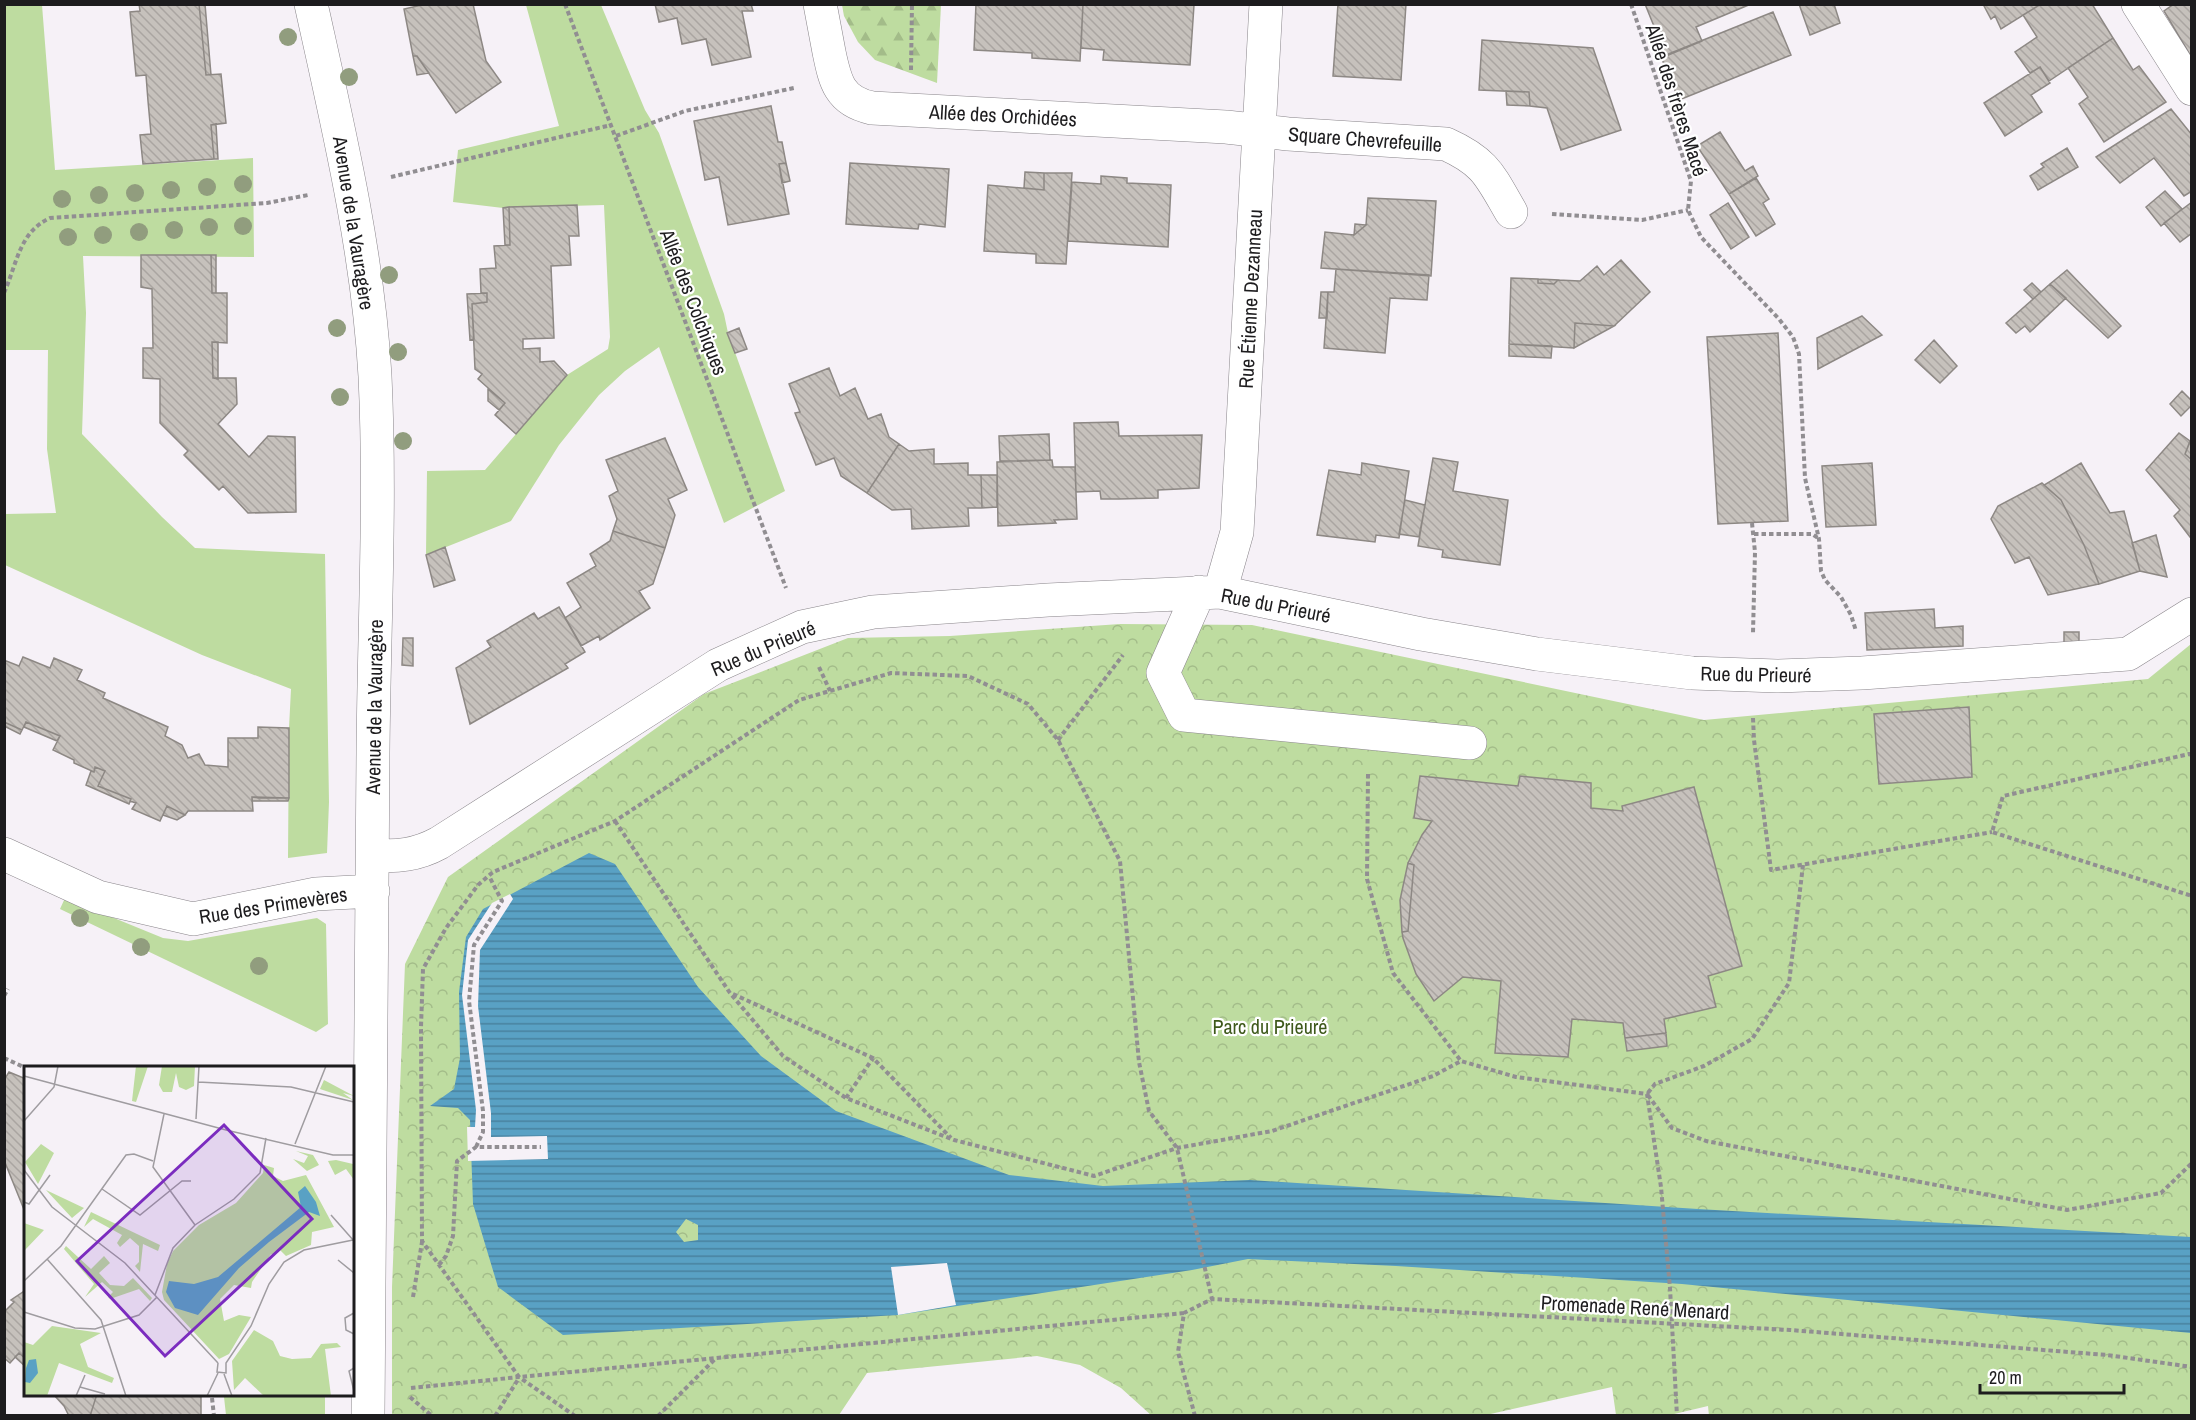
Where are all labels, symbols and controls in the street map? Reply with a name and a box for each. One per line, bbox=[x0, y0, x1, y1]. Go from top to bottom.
street label: Allée des frères Macé bbox=[1639, 19, 1714, 180]
street label: Allée des Orchidées bbox=[928, 98, 1077, 132]
street label: Square Chevrefeuille bbox=[1287, 120, 1443, 158]
street label: Avenue de la Vauragère bbox=[327, 133, 381, 312]
street label: Rue Étienne Dezanneau bbox=[1232, 209, 1268, 389]
street label: Allée des Colchiques bbox=[653, 224, 734, 379]
street label: Rue du Prieuré bbox=[1219, 581, 1333, 629]
street label: Rue du Prieuré bbox=[707, 614, 819, 682]
street label: Avenue de la Vauragère bbox=[359, 619, 389, 796]
street label: Rue du Prieuré bbox=[1700, 660, 1812, 688]
street label: Rue des Primevères bbox=[197, 880, 349, 930]
park label: Parc du Prieuré bbox=[1213, 1013, 1327, 1040]
inset map bbox=[24, 1066, 354, 1396]
street label: Promenade René Menard bbox=[1540, 1289, 1730, 1325]
scale bar bbox=[1980, 1357, 2124, 1395]
text: 20 m bbox=[1989, 1365, 2022, 1390]

